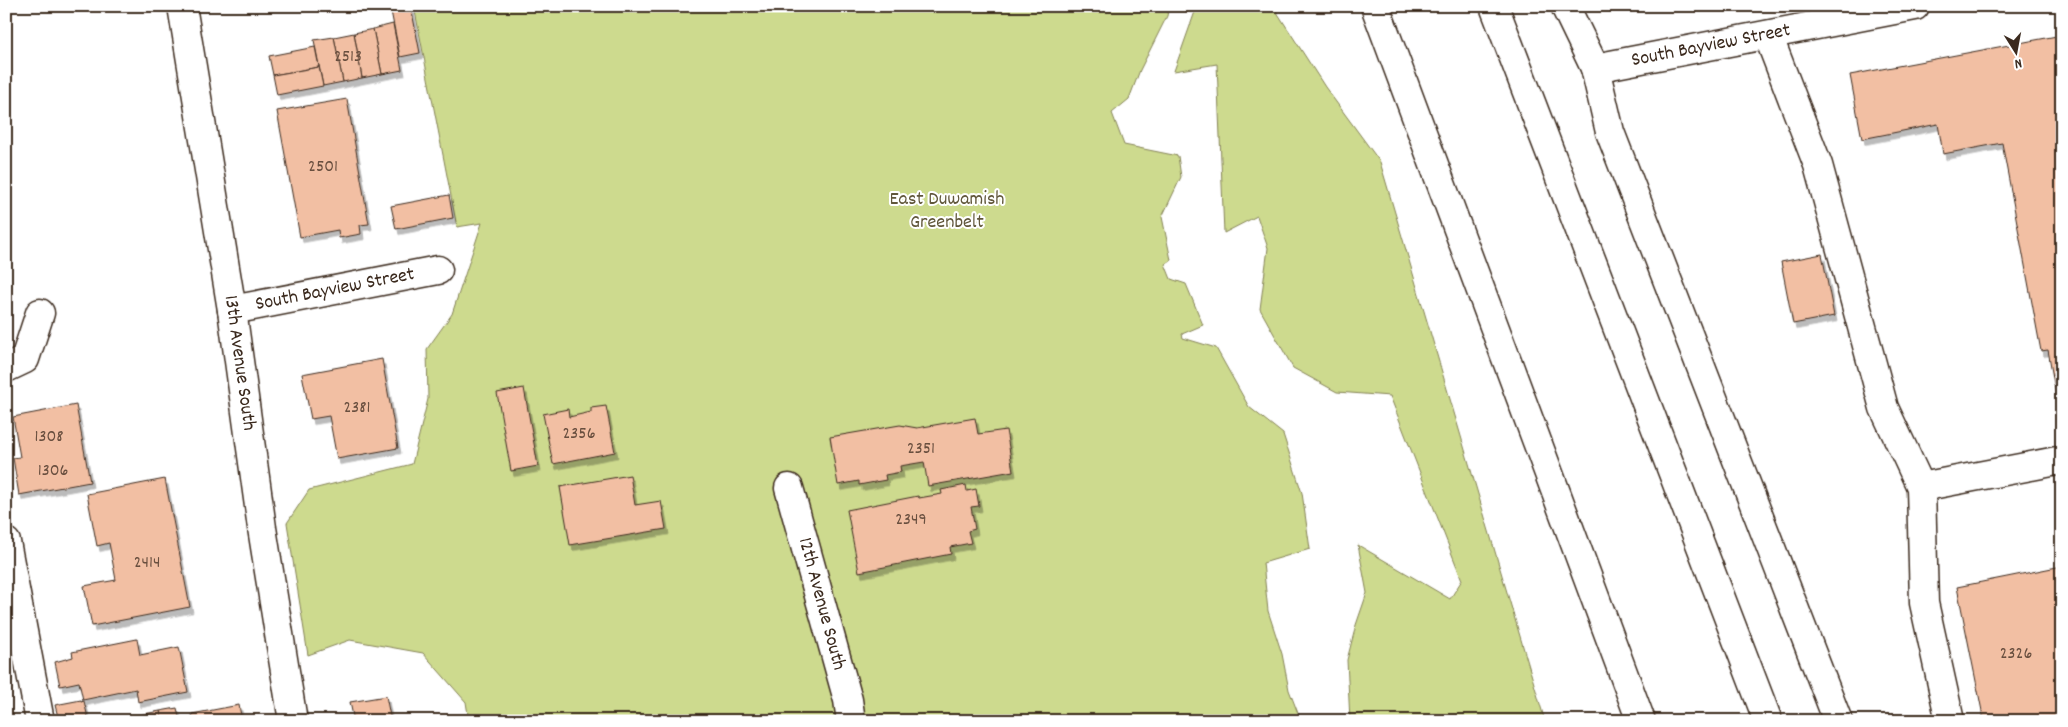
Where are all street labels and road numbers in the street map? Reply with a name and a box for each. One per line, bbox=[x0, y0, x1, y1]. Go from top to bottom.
street label: South Bayview Street bbox=[1629, 17, 1793, 75]
street label: South Bayview Street bbox=[253, 261, 417, 319]
street label: 13th Avenue South bbox=[216, 293, 262, 433]
street label: 12th Avenue South bbox=[790, 534, 852, 674]

